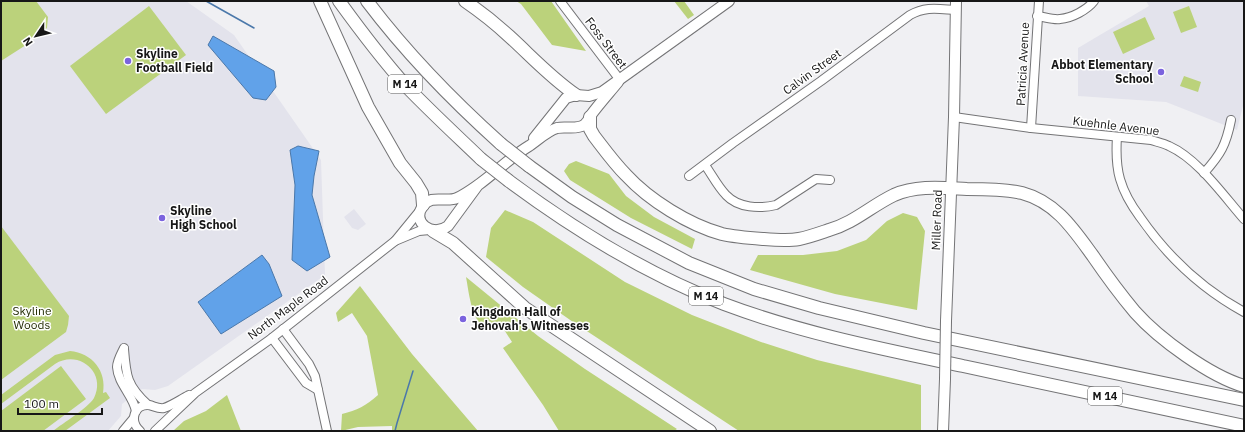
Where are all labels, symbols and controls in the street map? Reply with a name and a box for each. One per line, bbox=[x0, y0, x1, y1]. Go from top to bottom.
street label: Foss Street bbox=[582, 14, 631, 71]
north arrow bbox=[16, 16, 56, 56]
street label: Patricia Avenue bbox=[1013, 21, 1032, 106]
text: N bbox=[20, 34, 36, 49]
street label: Calvin Street bbox=[780, 45, 844, 98]
place label: Skyline Football Field bbox=[136, 46, 213, 75]
marker: Skyline Football Field bbox=[123, 56, 133, 66]
place label: Abbot Elementary School bbox=[1051, 57, 1154, 86]
marker: Abbot Elementary School bbox=[1156, 67, 1166, 77]
road number: M 14 bbox=[388, 75, 422, 93]
street label: Kuehnle Avenue bbox=[1072, 113, 1161, 138]
street label: Miller Road bbox=[928, 189, 945, 251]
place label: Skyline High School bbox=[170, 203, 237, 232]
marker: Skyline High School bbox=[157, 213, 167, 223]
street label: North Maple Road bbox=[244, 272, 331, 343]
road number: M 14 bbox=[689, 287, 723, 305]
park label: Skyline Woods bbox=[13, 303, 52, 332]
place label: Kingdom Hall of Jehovah's Witnesses bbox=[471, 304, 589, 333]
marker: Kingdom Hall of Jehovah's Witnesses bbox=[458, 314, 468, 324]
road number: M 14 bbox=[1088, 387, 1122, 405]
scale bar bbox=[18, 390, 102, 416]
text: 100 m bbox=[24, 396, 59, 411]

